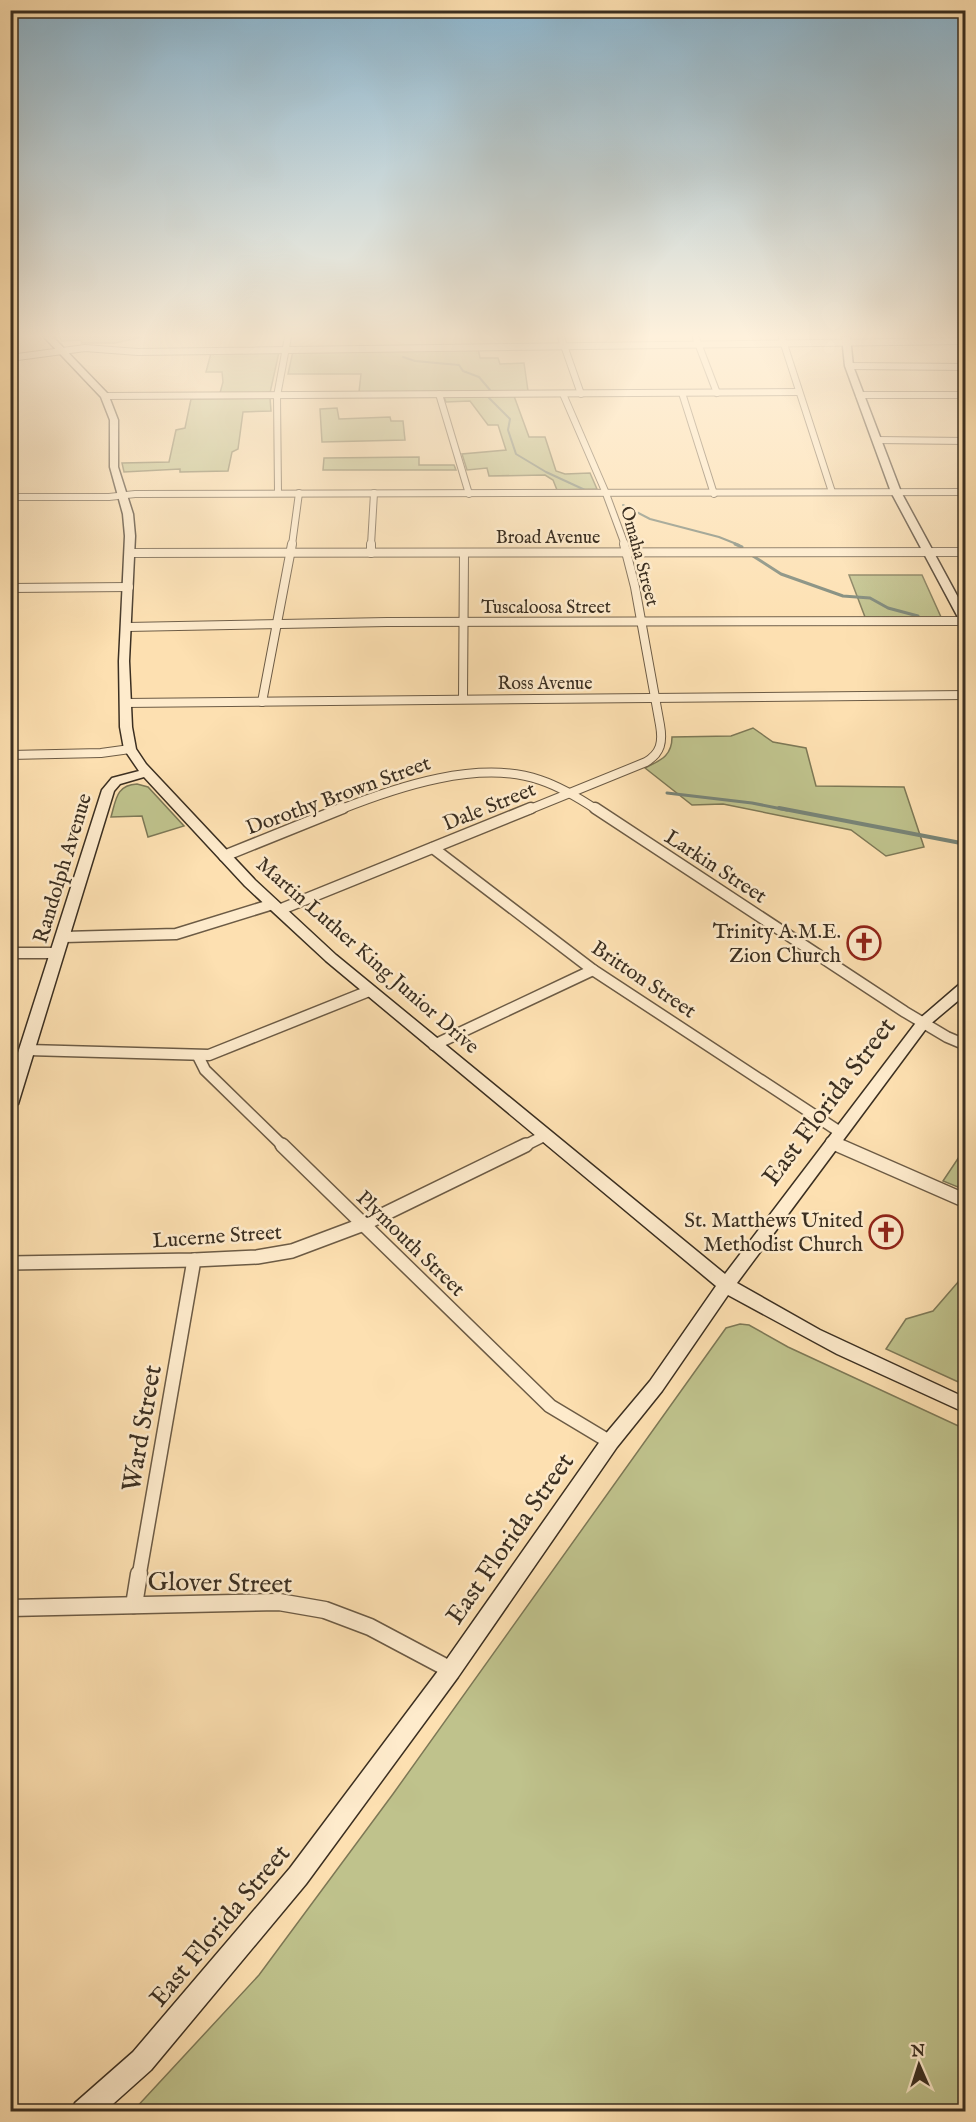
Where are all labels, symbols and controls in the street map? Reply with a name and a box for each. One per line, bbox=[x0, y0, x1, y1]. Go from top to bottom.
street label: Omaha Street bbox=[614, 504, 663, 609]
street label: Broad Avenue bbox=[496, 527, 600, 550]
street label: Tuscaloosa Street bbox=[481, 597, 611, 620]
street label: Ross Avenue bbox=[498, 673, 592, 696]
street label: Dorothy Brown Street bbox=[242, 750, 435, 842]
street label: Dale Street bbox=[439, 777, 540, 838]
street label: Randolph Avenue bbox=[28, 790, 99, 947]
street label: Larkin Street bbox=[659, 824, 771, 910]
street label: Martin Luther King Junior Drive bbox=[250, 852, 485, 1061]
place label: Trinity A.M.E. Zion Church bbox=[713, 919, 841, 970]
church icon: Trinity A.M.E. Zion Church bbox=[846, 925, 882, 961]
street label: Britton Street bbox=[586, 935, 701, 1025]
street label: East Florida Street bbox=[755, 1011, 903, 1193]
street label: Plymouth Street bbox=[350, 1185, 470, 1303]
place label: St. Matthews United Methodist Church bbox=[684, 1208, 864, 1259]
church icon: St. Matthews United Methodist Church bbox=[868, 1214, 904, 1250]
street label: Lucerne Street bbox=[151, 1220, 283, 1255]
street label: Ward Street bbox=[115, 1362, 170, 1494]
street label: East Florida Street bbox=[439, 1447, 582, 1631]
street label: Glover Street bbox=[147, 1566, 293, 1601]
street label: East Florida Street bbox=[143, 1838, 298, 2014]
north arrow bbox=[889, 2035, 949, 2095]
text: N bbox=[910, 2042, 926, 2062]

